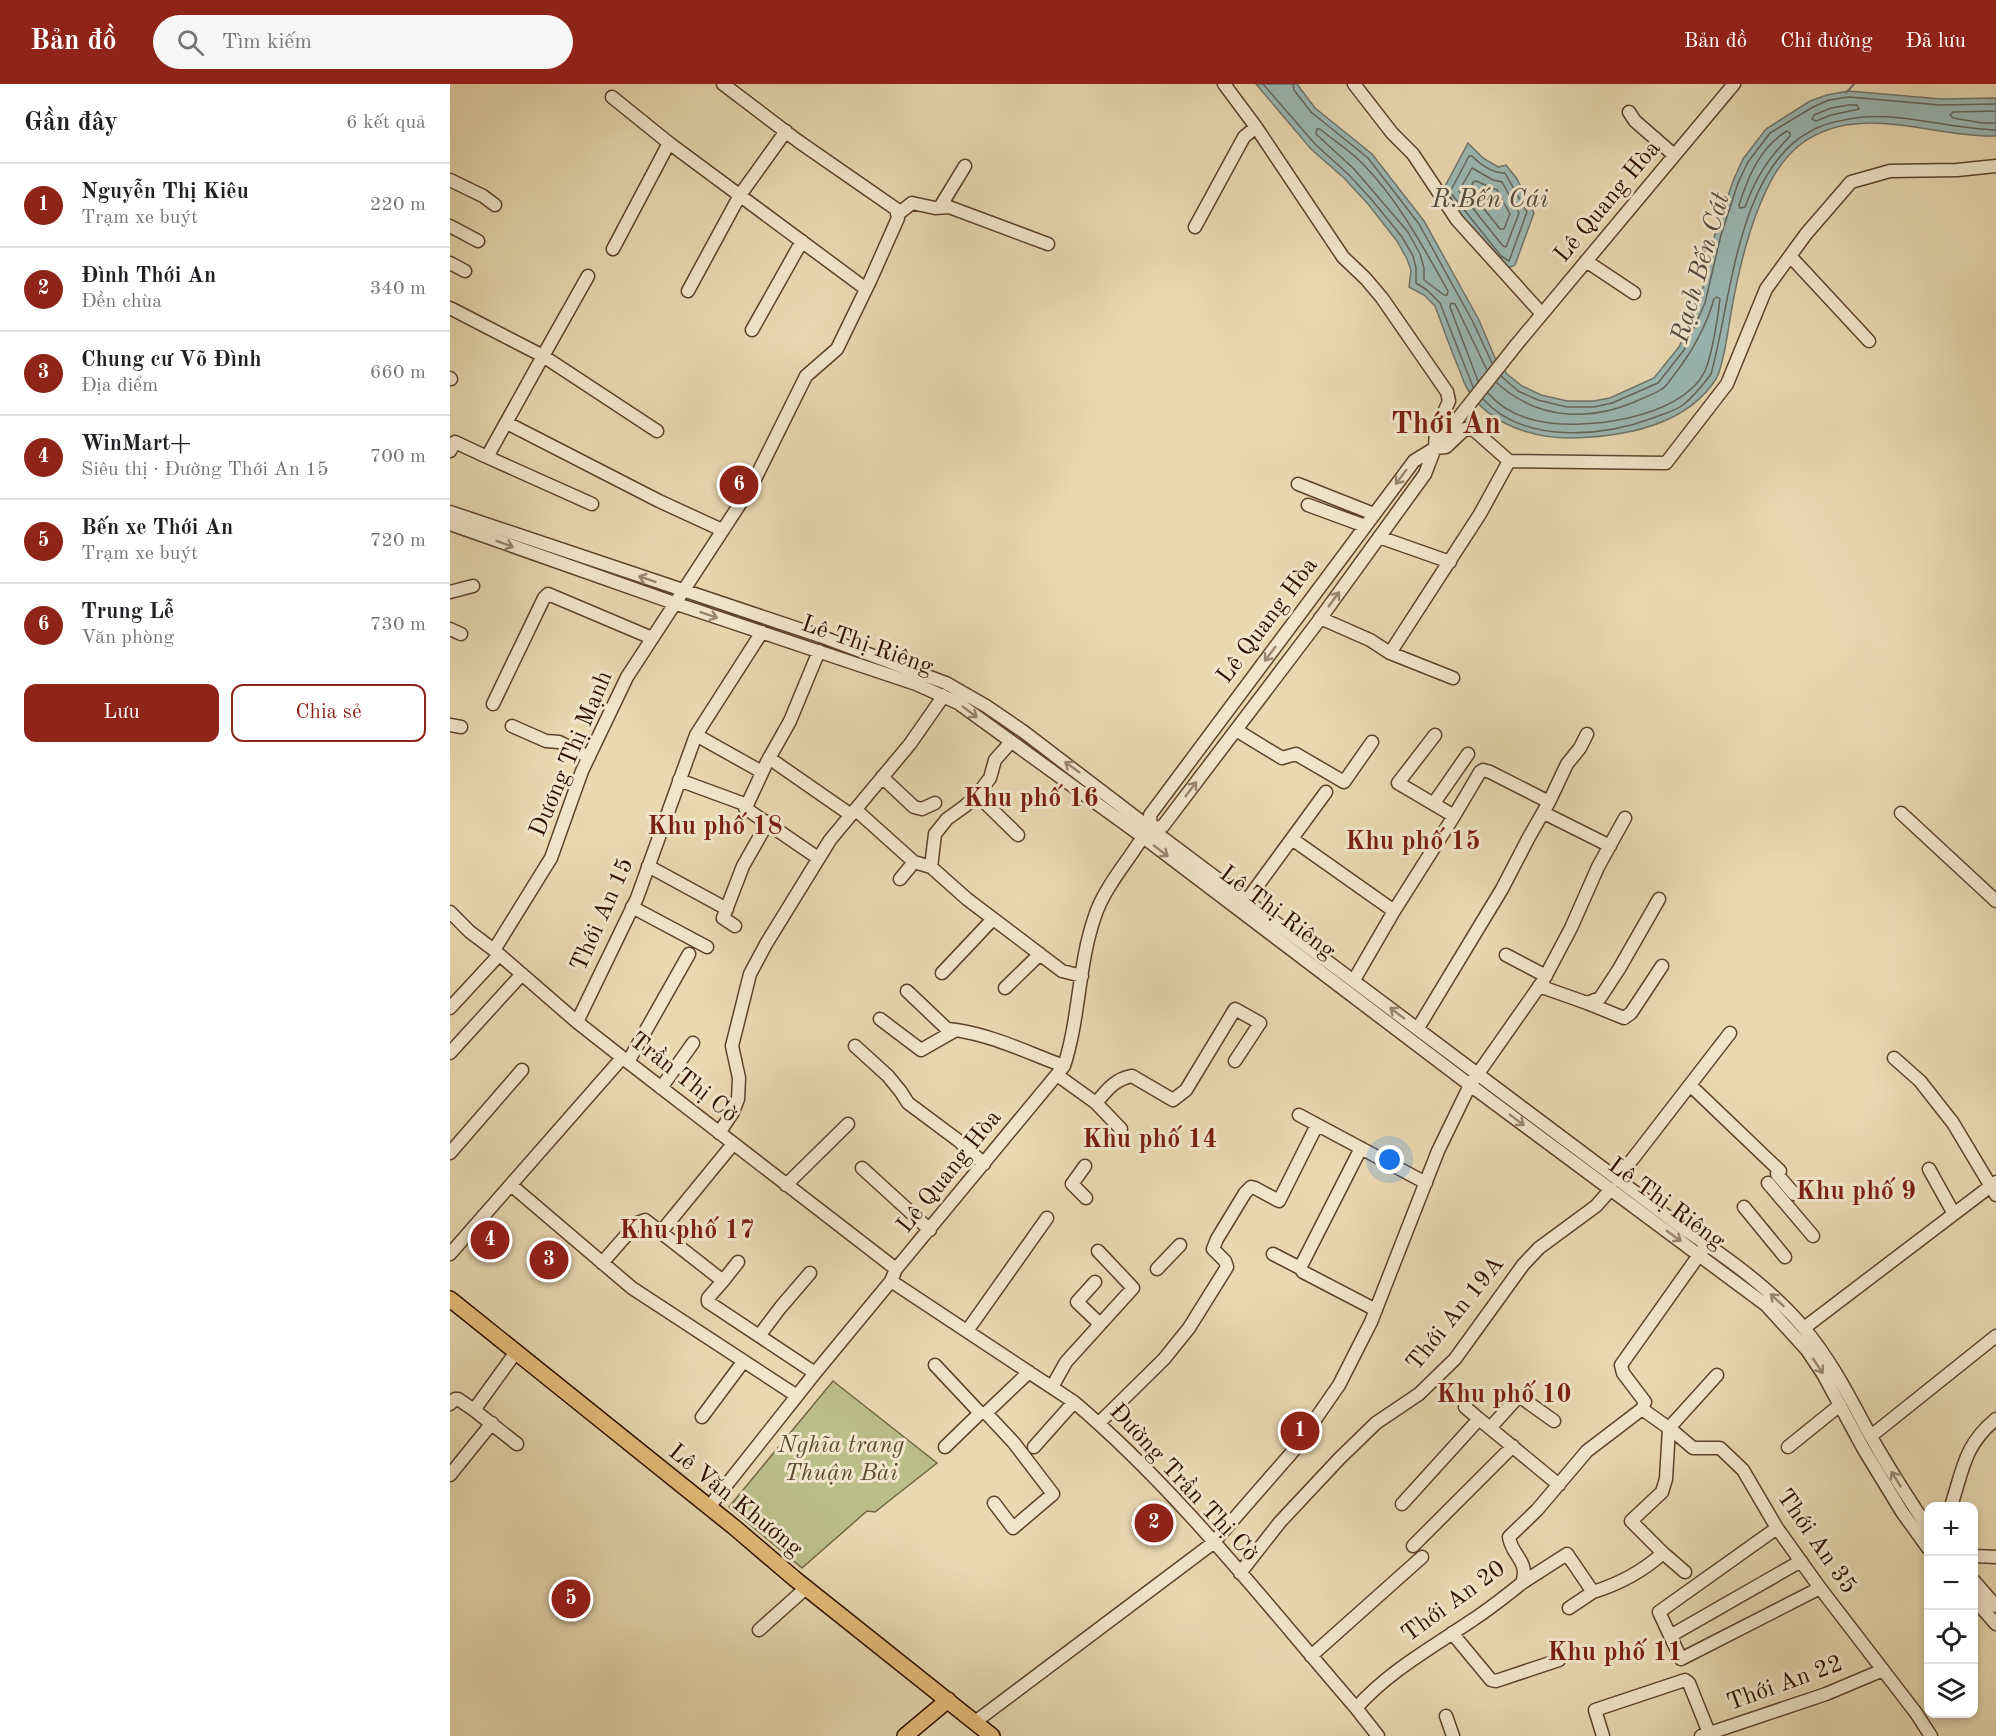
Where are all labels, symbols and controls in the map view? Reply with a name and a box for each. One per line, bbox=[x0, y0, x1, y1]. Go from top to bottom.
search box bbox=[153, 15, 573, 69]
icon: search bbox=[174, 26, 207, 59]
text: Bản đồ bbox=[30, 28, 117, 56]
text: Tìm kiếm bbox=[222, 31, 312, 53]
text: Bản đồ bbox=[1684, 31, 1747, 52]
text: Chỉ đường bbox=[1780, 31, 1873, 52]
text: Đã lưu bbox=[1906, 31, 1966, 52]
text: Gần đây bbox=[24, 110, 118, 136]
text: 6 kết quả bbox=[346, 113, 426, 133]
street label: Lê Quang Hòa bbox=[1550, 136, 1666, 267]
text: Nguyễn Thị Kiêu bbox=[81, 181, 249, 203]
water label: R.Bến Cái bbox=[1431, 187, 1549, 213]
water label: Rạch Bến Cát bbox=[1667, 189, 1735, 347]
text: 1 bbox=[38, 195, 49, 215]
text: 220 m bbox=[370, 195, 426, 215]
text: Trạm xe buýt bbox=[81, 208, 198, 228]
text: Đình Thới An bbox=[81, 265, 216, 287]
text: 2 bbox=[38, 279, 49, 299]
text: 340 m bbox=[370, 279, 426, 299]
text: Đền chùa bbox=[81, 292, 162, 312]
text: Chung cư Võ Đình bbox=[81, 349, 262, 371]
text: 3 bbox=[38, 363, 49, 383]
text: 660 m bbox=[370, 363, 426, 383]
text: Địa điểm bbox=[81, 376, 158, 396]
district label: Thới An bbox=[1391, 410, 1501, 440]
text: WinMart+ bbox=[81, 433, 191, 455]
text: 4 bbox=[38, 447, 49, 467]
text: 700 m bbox=[370, 447, 426, 467]
text: Siêu thị · Đường Thới An 15 bbox=[81, 460, 328, 480]
pin: 6 bbox=[720, 462, 758, 508]
one-way arrow bbox=[1395, 469, 1408, 485]
text: Bến xe Thới An bbox=[81, 517, 233, 539]
text: 5 bbox=[38, 531, 49, 551]
text: 720 m bbox=[370, 531, 426, 551]
one-way arrow bbox=[495, 539, 514, 550]
text: Trạm xe buýt bbox=[81, 544, 198, 564]
street label: Lê Quang Hòa bbox=[1213, 554, 1323, 688]
one-way arrow bbox=[638, 572, 657, 583]
one-way arrow bbox=[1327, 592, 1340, 608]
text: Trung Lễ bbox=[81, 601, 174, 623]
one-way arrow bbox=[699, 610, 718, 621]
street label: Lê Thị Riêng bbox=[798, 612, 936, 680]
text: 6 bbox=[38, 615, 49, 635]
text: 730 m bbox=[370, 615, 426, 635]
text: Văn phòng bbox=[81, 628, 174, 648]
one-way arrow bbox=[1263, 646, 1276, 662]
street label: Dương Thị Mạnh bbox=[526, 668, 618, 840]
button: Lưu bbox=[24, 684, 219, 742]
button: Chia sẻ bbox=[231, 684, 426, 742]
one-way arrow bbox=[961, 706, 977, 718]
one-way arrow bbox=[1064, 761, 1080, 773]
one-way arrow bbox=[1184, 781, 1197, 797]
district label: Khu phố 16 bbox=[963, 784, 1099, 812]
district label: Khu phố 18 bbox=[647, 812, 783, 840]
district label: Khu phố 15 bbox=[1345, 827, 1481, 855]
one-way arrow bbox=[1153, 845, 1169, 857]
street label: Thới An 15 bbox=[567, 855, 639, 975]
street label: Lê Thị Riêng bbox=[1215, 862, 1339, 964]
one-way arrow bbox=[1390, 1006, 1406, 1019]
street label: Trần Thị Cờ bbox=[624, 1027, 743, 1127]
street label: Lê Quang Hòa bbox=[893, 1106, 1007, 1238]
one-way arrow bbox=[1509, 1114, 1525, 1126]
district label: Khu phố 14 bbox=[1082, 1125, 1218, 1153]
your location bbox=[1375, 1145, 1404, 1174]
street label: Lê Thị Riêng bbox=[1603, 1154, 1729, 1254]
district label: Khu phố 9 bbox=[1796, 1177, 1916, 1205]
district label: Khu phố 17 bbox=[619, 1216, 755, 1244]
pin: 4 bbox=[470, 1218, 510, 1262]
one-way arrow bbox=[1666, 1230, 1682, 1242]
pin: 3 bbox=[530, 1238, 568, 1282]
street label: Thới An 19A bbox=[1403, 1252, 1509, 1376]
one-way arrow bbox=[1770, 1293, 1785, 1307]
one-way arrow bbox=[1812, 1357, 1824, 1374]
district label: Khu phố 10 bbox=[1436, 1380, 1572, 1408]
street label: Đường Trần Thị Cờ bbox=[1104, 1398, 1263, 1566]
pin: 1 bbox=[1280, 1408, 1320, 1454]
park label: Nghĩa trang Thuận Bài bbox=[777, 1434, 905, 1486]
street label: Lê Văn Khương bbox=[664, 1440, 806, 1562]
one-way arrow bbox=[1890, 1471, 1902, 1488]
street label: Thới An 35 bbox=[1771, 1485, 1861, 1599]
pin: 2 bbox=[1134, 1500, 1174, 1546]
map controls bbox=[1924, 1502, 1978, 1718]
button: + bbox=[1924, 1502, 1978, 1556]
button: − bbox=[1924, 1556, 1978, 1610]
street label: Thới An 20 bbox=[1398, 1557, 1510, 1647]
pin: 5 bbox=[552, 1576, 590, 1622]
button: locate bbox=[1924, 1610, 1978, 1664]
district label: Khu phố 11 bbox=[1547, 1638, 1683, 1666]
street label: Thới An 22 bbox=[1724, 1652, 1846, 1716]
button: layers bbox=[1924, 1664, 1978, 1718]

